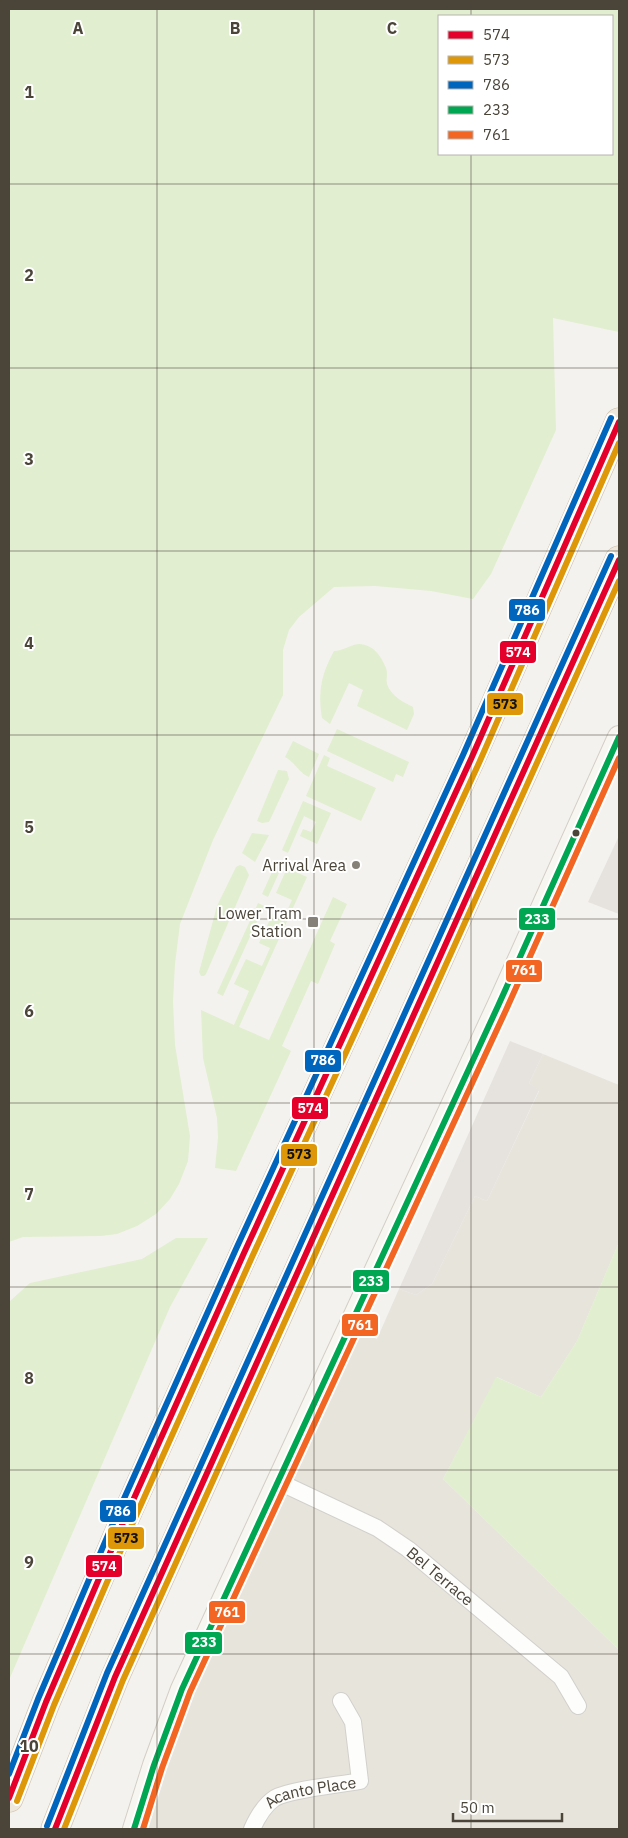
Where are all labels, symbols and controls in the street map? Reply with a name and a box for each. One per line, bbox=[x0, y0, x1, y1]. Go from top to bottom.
legend bbox=[438, 15, 613, 155]
text: A bbox=[73, 18, 84, 38]
text: B bbox=[230, 18, 241, 38]
text: C bbox=[387, 18, 397, 38]
text: 574 bbox=[483, 25, 510, 44]
text: 573 bbox=[483, 50, 510, 69]
text: 786 bbox=[483, 75, 510, 94]
text: 1 bbox=[24, 82, 34, 102]
text: 233 bbox=[483, 100, 510, 119]
text: 761 bbox=[483, 125, 510, 144]
text: 2 bbox=[24, 265, 34, 285]
text: 3 bbox=[24, 449, 34, 469]
line badge: 786 bbox=[508, 598, 546, 622]
text: 786 bbox=[514, 601, 540, 619]
text: 4 bbox=[24, 633, 34, 653]
line badge: 574 bbox=[499, 640, 537, 664]
text: 574 bbox=[505, 643, 531, 661]
line badge: 573 bbox=[486, 692, 524, 716]
text: 573 bbox=[492, 695, 518, 713]
text: 5 bbox=[24, 817, 34, 837]
unlabelled marker bbox=[571, 828, 581, 838]
place label: Arrival Area bbox=[262, 855, 346, 875]
marker: Arrival Area bbox=[350, 859, 362, 871]
place label: Lower Tram Station bbox=[218, 903, 302, 941]
line badge: 233 bbox=[518, 907, 556, 931]
text: 233 bbox=[524, 910, 550, 928]
marker: Lower Tram Station bbox=[306, 915, 320, 929]
line badge: 761 bbox=[505, 959, 543, 983]
text: 761 bbox=[511, 961, 537, 979]
text: 6 bbox=[24, 1001, 34, 1021]
line badge: 786 bbox=[304, 1049, 342, 1073]
text: 786 bbox=[310, 1051, 336, 1069]
line badge: 574 bbox=[291, 1096, 329, 1120]
text: 574 bbox=[297, 1099, 323, 1117]
line badge: 573 bbox=[280, 1143, 318, 1167]
text: 573 bbox=[286, 1145, 312, 1163]
text: 7 bbox=[24, 1184, 34, 1204]
line badge: 233 bbox=[352, 1269, 390, 1293]
text: 233 bbox=[358, 1272, 384, 1290]
line badge: 761 bbox=[341, 1313, 379, 1337]
text: 761 bbox=[347, 1316, 373, 1334]
text: 8 bbox=[24, 1368, 34, 1388]
line badge: 786 bbox=[99, 1499, 137, 1523]
text: 786 bbox=[105, 1502, 131, 1520]
line badge: 573 bbox=[107, 1526, 145, 1550]
text: 573 bbox=[113, 1529, 139, 1547]
street label: Bel Terrace bbox=[403, 1542, 478, 1610]
text: 9 bbox=[24, 1552, 34, 1572]
line badge: 574 bbox=[85, 1554, 123, 1578]
text: 574 bbox=[91, 1557, 117, 1575]
line badge: 761 bbox=[208, 1600, 246, 1624]
text: 761 bbox=[214, 1603, 240, 1621]
line badge: 233 bbox=[184, 1631, 223, 1655]
text: 233 bbox=[191, 1633, 217, 1651]
text: 10 bbox=[19, 1736, 39, 1756]
street label: Acanto Place bbox=[260, 1772, 358, 1812]
scale bar bbox=[453, 1790, 562, 1822]
text: 50 m bbox=[460, 1798, 495, 1817]

